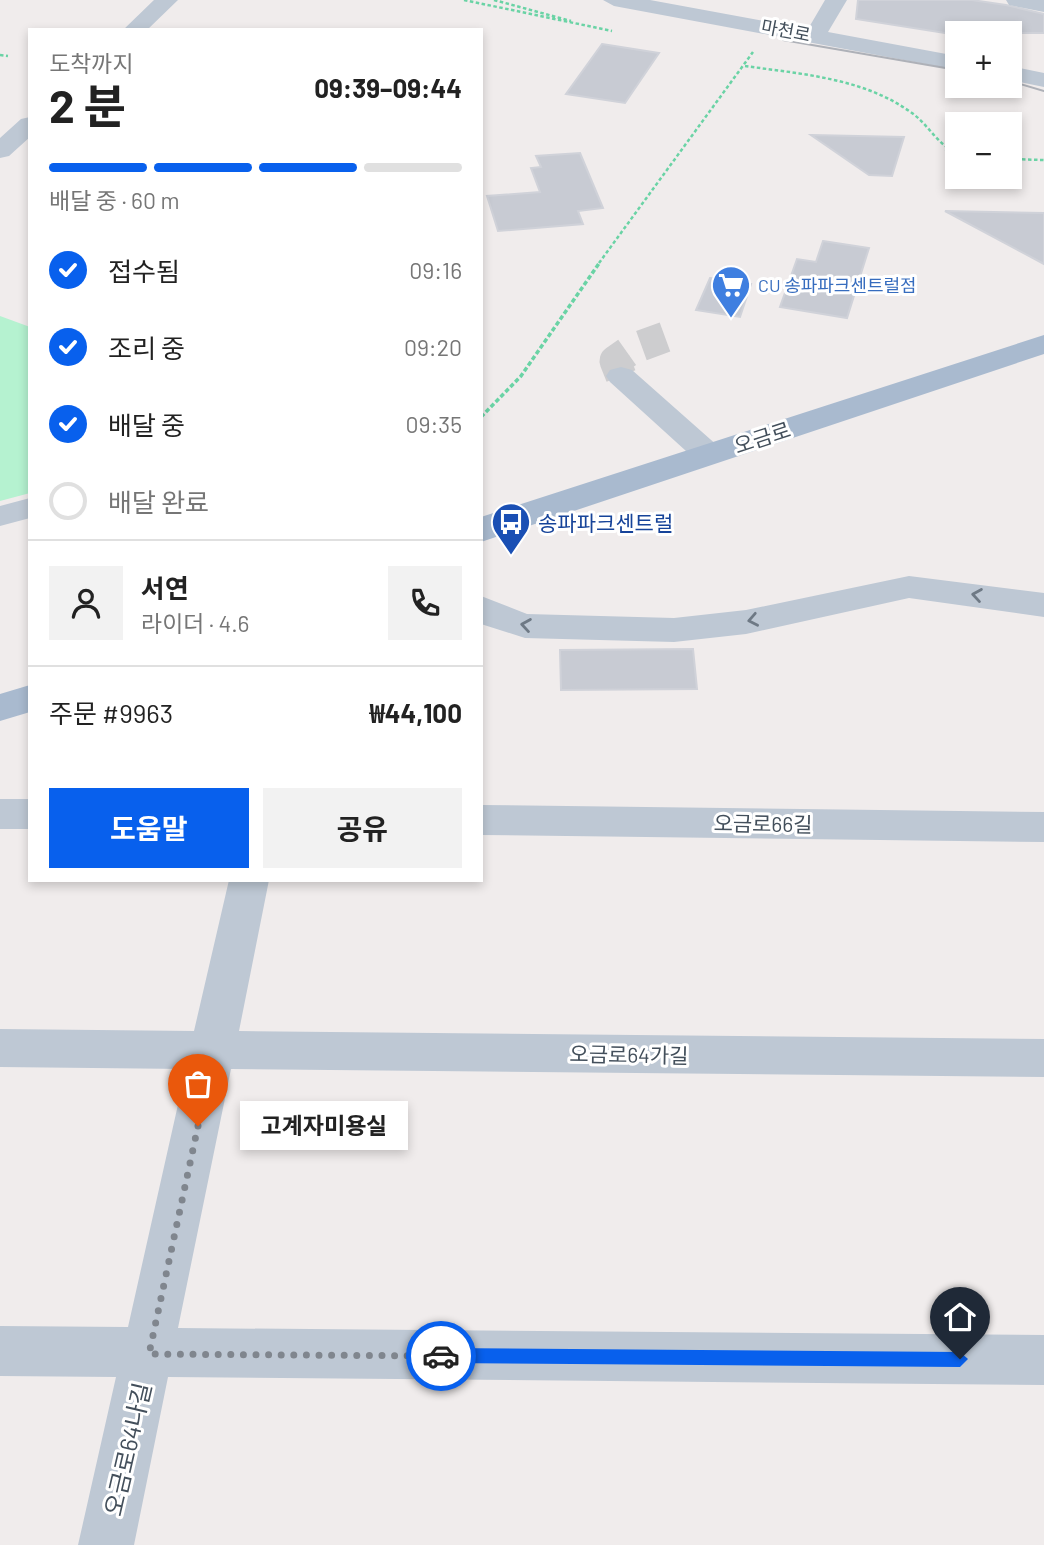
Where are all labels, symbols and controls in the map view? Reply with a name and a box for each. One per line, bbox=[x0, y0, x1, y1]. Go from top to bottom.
street label: 마천로 bbox=[760, 14, 812, 46]
map controls bbox=[945, 21, 1022, 189]
button: + bbox=[945, 21, 1022, 98]
text: 도착까지 bbox=[49, 49, 134, 77]
text: 09:39–09:44 bbox=[314, 72, 462, 103]
text: 2 분 bbox=[49, 77, 126, 132]
button: − bbox=[945, 112, 1022, 189]
text: 배달 중 · 60 m bbox=[49, 186, 180, 214]
icon: check bbox=[49, 251, 87, 289]
text: 접수됨 bbox=[108, 255, 180, 286]
text: 09:16 bbox=[409, 256, 462, 284]
supermarket icon: CU 송파파크센트럴점 bbox=[710, 264, 752, 319]
place label: CU 송파파크센트럴점 bbox=[758, 274, 917, 296]
icon: check bbox=[49, 328, 87, 366]
text: 조리 중 bbox=[108, 332, 185, 363]
text: 09:20 bbox=[404, 333, 462, 361]
icon: check bbox=[49, 405, 87, 443]
text: 배달 중 bbox=[108, 409, 185, 440]
text: 09:35 bbox=[406, 410, 462, 438]
street label: 오금로 bbox=[731, 416, 793, 458]
text: 배달 완료 bbox=[108, 486, 209, 517]
bus stop icon: 송파파크센트럴 bbox=[490, 501, 532, 556]
place label: 송파파크센트럴 bbox=[538, 510, 673, 535]
button: person bbox=[49, 566, 123, 640]
button: phone bbox=[388, 566, 462, 640]
text: 서연 bbox=[141, 572, 189, 603]
one-way arrow bbox=[971, 588, 982, 603]
text: 라이더 · 4.6 bbox=[141, 609, 249, 637]
one-way arrow bbox=[747, 612, 759, 627]
one-way arrow bbox=[521, 618, 532, 633]
text: 주문 #9963 bbox=[49, 697, 173, 728]
text: ₩44,100 bbox=[369, 697, 462, 728]
button: 도움말 bbox=[49, 788, 249, 868]
button: 공유 bbox=[263, 788, 462, 868]
street label: 오금로66길 bbox=[713, 810, 813, 836]
street label: 오금로64가길 bbox=[569, 1040, 689, 1068]
pin bbox=[168, 1054, 228, 1126]
icon: bag bbox=[179, 1065, 217, 1103]
callout: 고계자미용실 bbox=[240, 1102, 408, 1150]
text: 고계자미용실 bbox=[261, 1111, 387, 1139]
pin bbox=[930, 1287, 990, 1359]
icon: home bbox=[941, 1298, 979, 1336]
courier bbox=[406, 1321, 476, 1391]
icon: car bbox=[422, 1337, 460, 1375]
street label: 오금로64나길 bbox=[98, 1379, 156, 1519]

